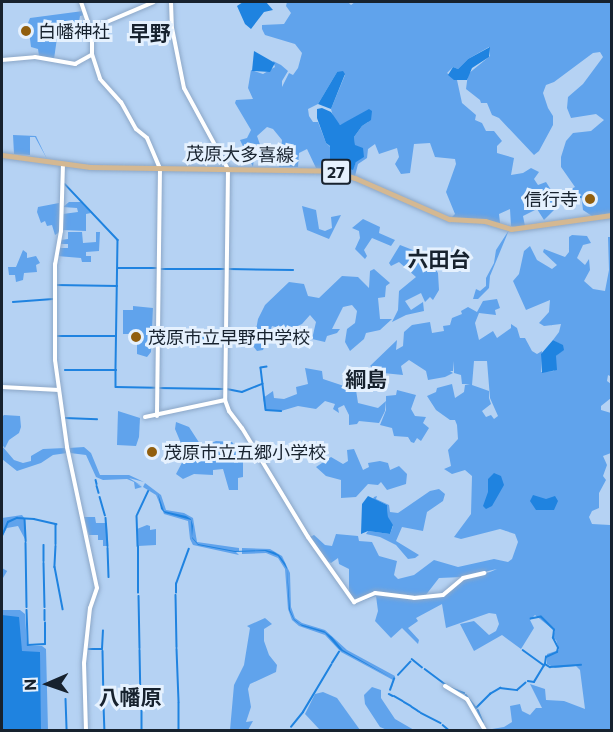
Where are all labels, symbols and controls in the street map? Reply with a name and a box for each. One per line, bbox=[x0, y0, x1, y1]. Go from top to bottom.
place label: 白幡神社 bbox=[38, 20, 110, 42]
district label: 早野 bbox=[129, 20, 171, 46]
marker: 白幡神社 bbox=[19, 24, 33, 38]
street label: 茂原大多喜線 bbox=[186, 142, 294, 166]
road number: 27 bbox=[321, 159, 351, 185]
place label: 信行寺 bbox=[524, 188, 578, 210]
marker: 信行寺 bbox=[583, 192, 597, 206]
district label: 六田台 bbox=[408, 246, 470, 272]
place label: 茂原市立早野中学校 bbox=[148, 326, 310, 348]
marker: 茂原市立早野中学校 bbox=[129, 330, 143, 344]
district label: 綱島 bbox=[345, 366, 387, 392]
place label: 茂原市立五郷小学校 bbox=[164, 441, 326, 463]
marker: 茂原市立五郷小学校 bbox=[145, 445, 159, 459]
north arrow bbox=[18, 654, 78, 714]
text: N bbox=[20, 678, 39, 691]
district label: 八幡原 bbox=[99, 684, 161, 710]

